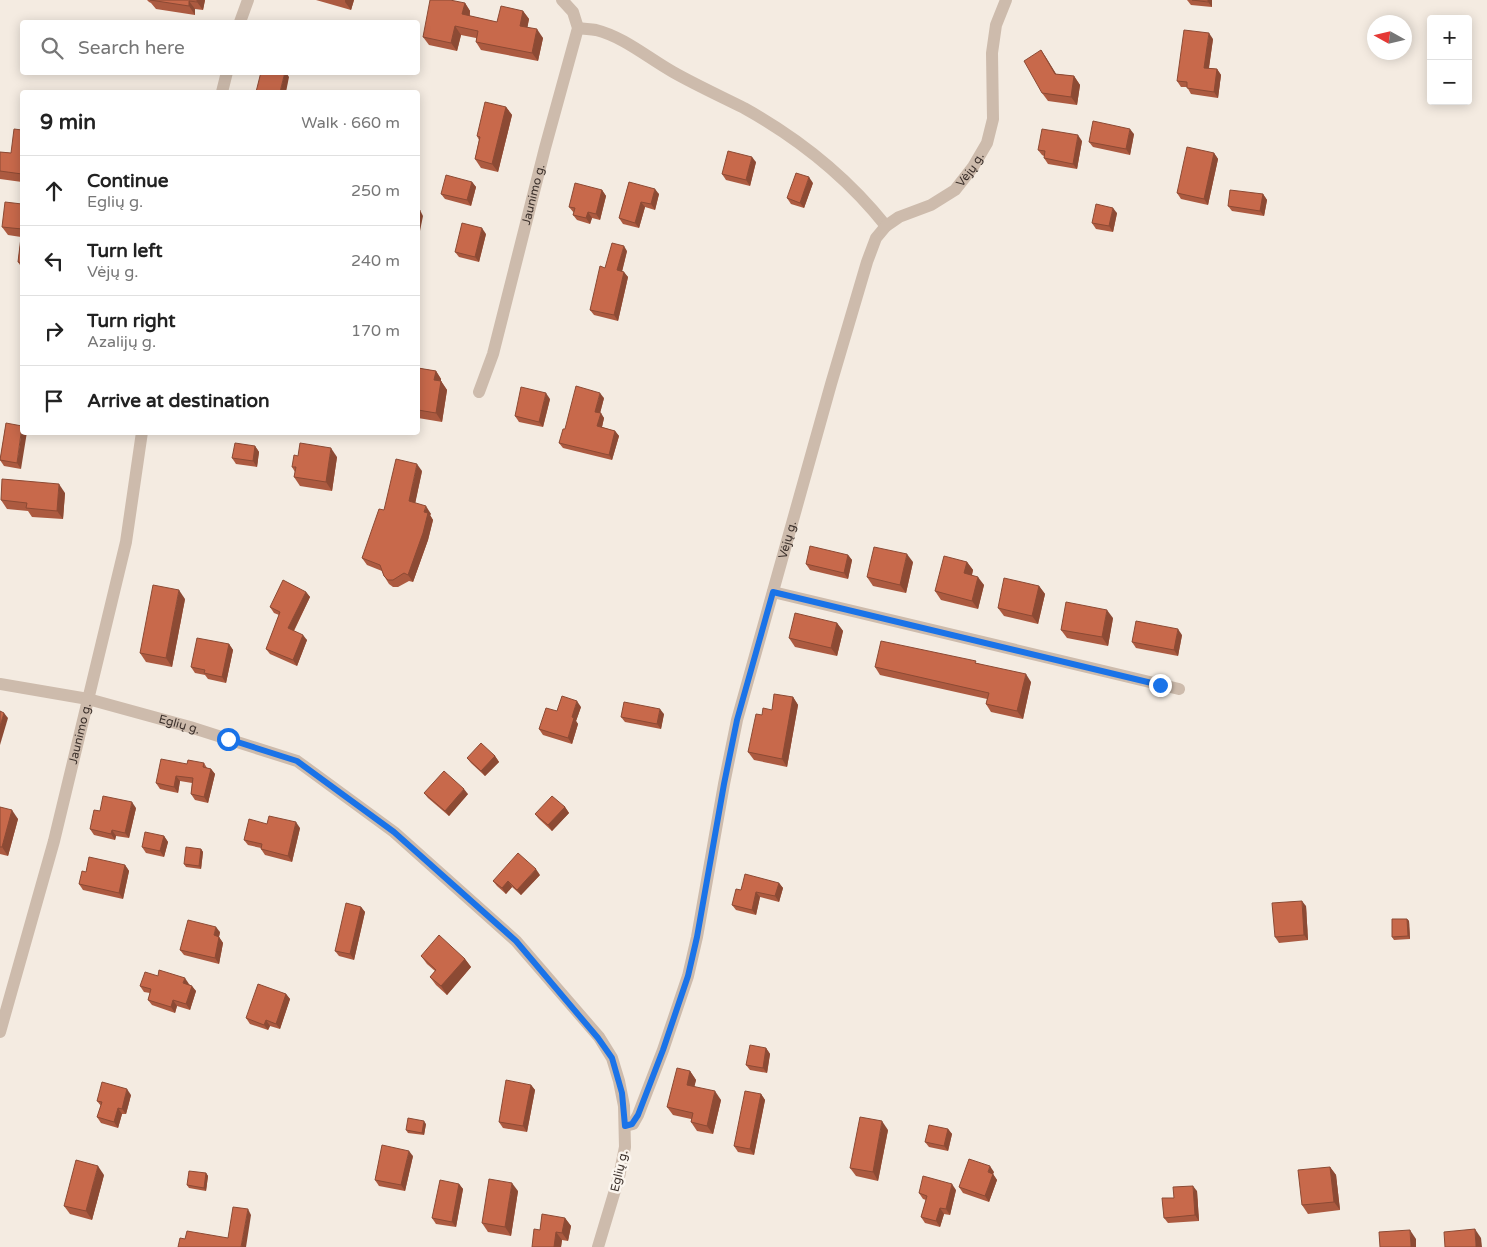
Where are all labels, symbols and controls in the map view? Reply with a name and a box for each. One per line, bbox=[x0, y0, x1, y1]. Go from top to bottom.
north arrow bbox=[1367, 15, 1412, 60]
map controls bbox=[1427, 15, 1472, 105]
button: + bbox=[1427, 15, 1472, 60]
search box bbox=[20, 20, 420, 75]
icon: search bbox=[38, 34, 66, 62]
text: Search here bbox=[78, 37, 185, 59]
button: − bbox=[1427, 60, 1472, 105]
text: 9 min bbox=[40, 110, 96, 135]
text: Walk · 660 m bbox=[301, 113, 400, 133]
street label: Vėjų g. bbox=[953, 150, 987, 190]
street label: Jaunimo g. bbox=[519, 163, 548, 226]
text: Continue bbox=[87, 170, 169, 192]
icon: ahead bbox=[40, 177, 68, 205]
text: 250 m bbox=[351, 181, 400, 201]
text: Eglių g. bbox=[87, 192, 143, 212]
text: Turn left bbox=[87, 240, 163, 262]
icon: left bbox=[40, 247, 68, 275]
text: 240 m bbox=[351, 251, 400, 271]
text: Vėjų g. bbox=[87, 262, 139, 282]
text: Turn right bbox=[87, 310, 175, 332]
icon: right bbox=[40, 317, 68, 345]
text: 170 m bbox=[351, 321, 400, 341]
text: Azalijų g. bbox=[87, 332, 156, 352]
icon: arrive bbox=[40, 387, 68, 415]
text: Arrive at destination bbox=[87, 390, 270, 412]
street label: Vėjų g. bbox=[775, 519, 799, 560]
route end bbox=[1149, 674, 1172, 697]
street label: Jaunimo g. bbox=[66, 702, 94, 765]
street label: Eglių g. bbox=[157, 712, 202, 737]
route start bbox=[217, 728, 240, 751]
street label: Eglių g. bbox=[607, 1149, 631, 1193]

